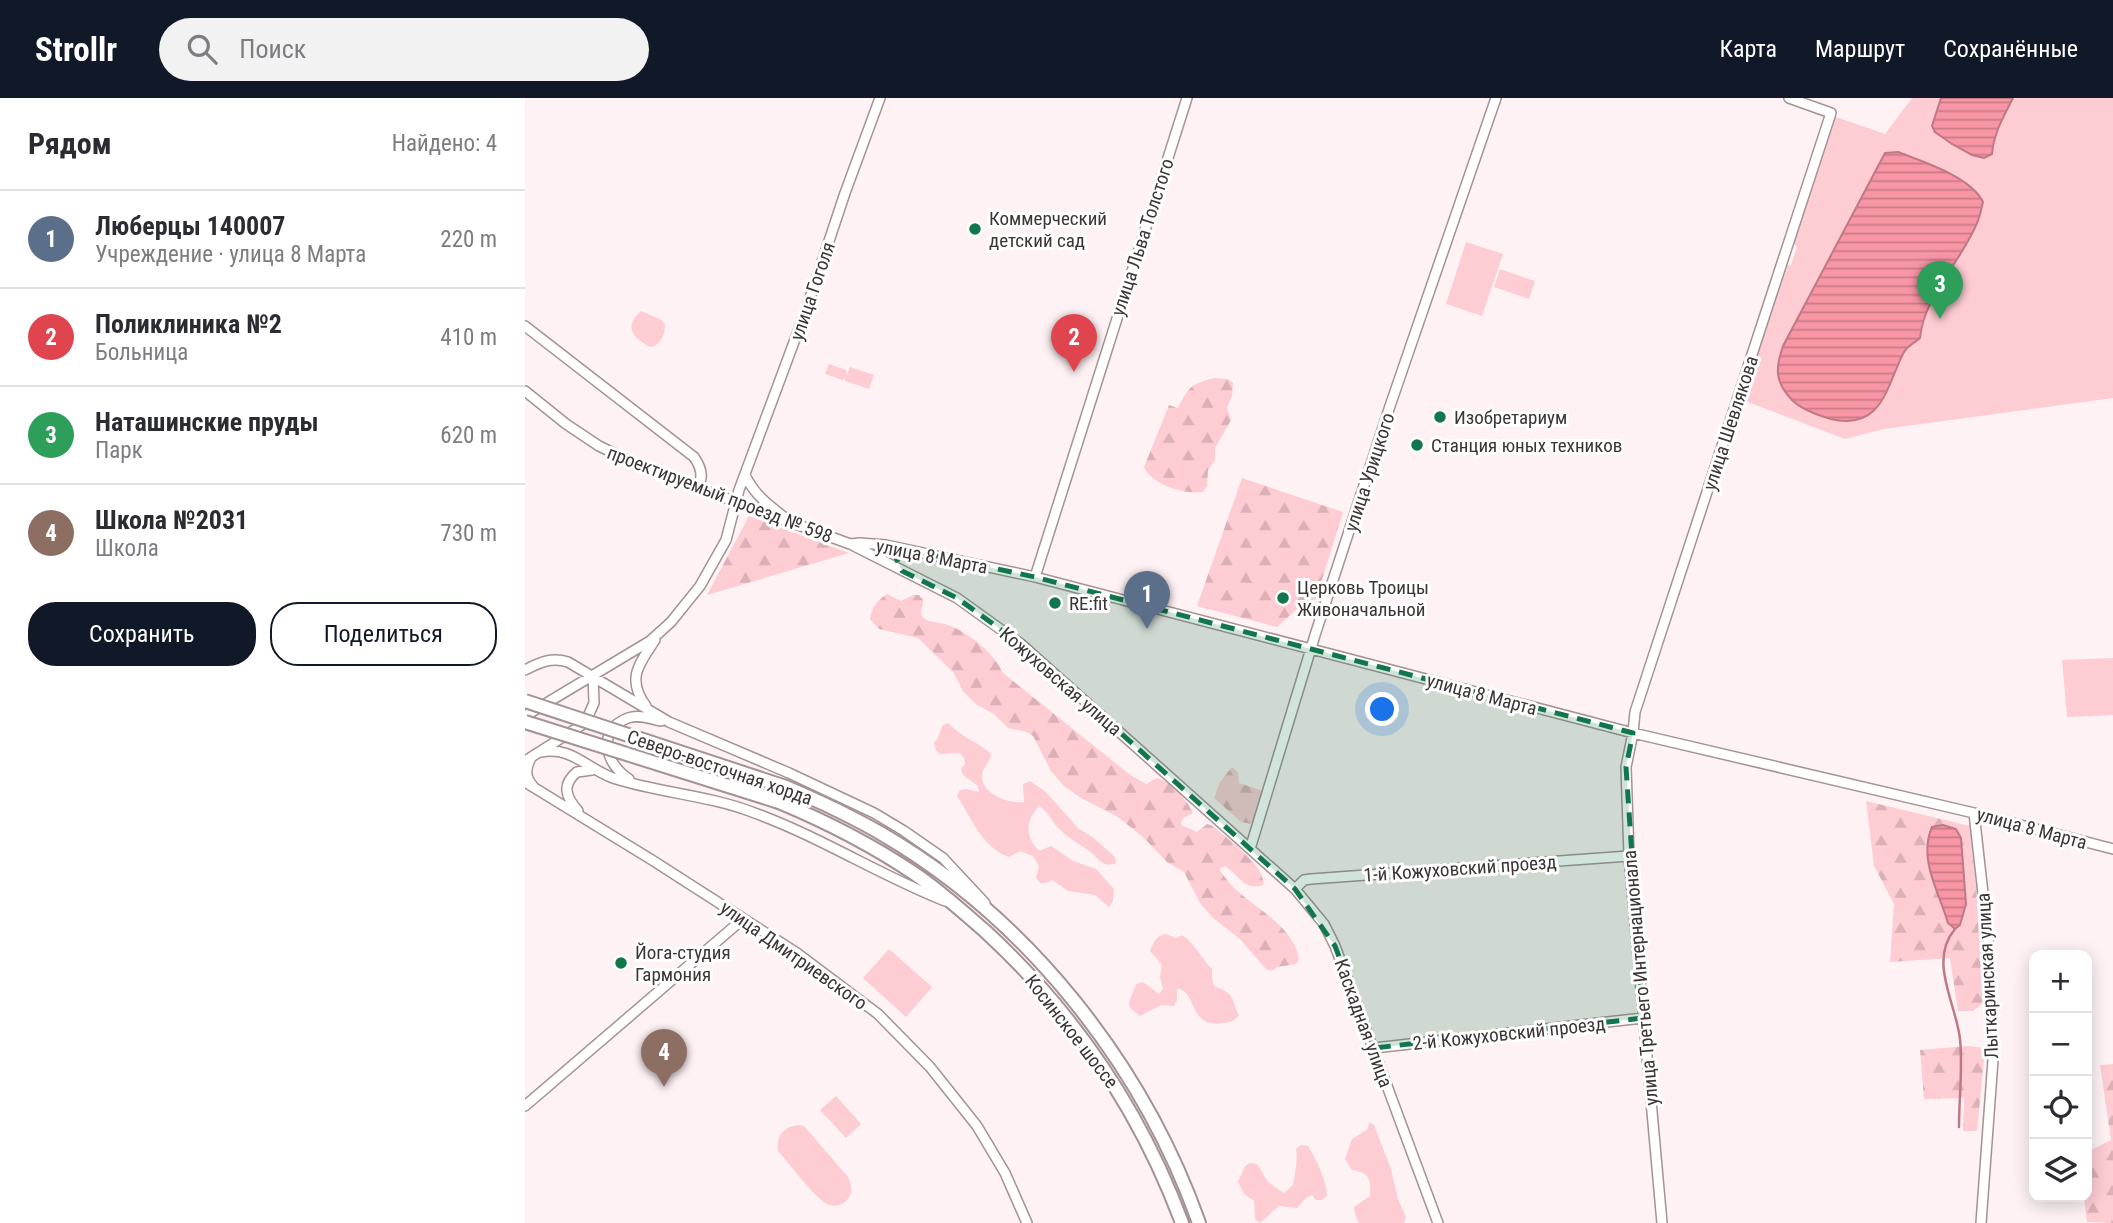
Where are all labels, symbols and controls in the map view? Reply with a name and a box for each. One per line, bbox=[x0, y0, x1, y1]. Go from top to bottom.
search box bbox=[159, 18, 649, 81]
text: Strollr bbox=[35, 30, 117, 69]
icon: search bbox=[183, 30, 221, 68]
text: Поиск bbox=[239, 34, 306, 64]
text: Карта bbox=[1720, 35, 1777, 63]
text: Маршрут bbox=[1815, 35, 1905, 63]
text: Сохранённые bbox=[1943, 35, 2078, 63]
text: Рядом bbox=[28, 126, 112, 161]
text: Найдено: 4 bbox=[392, 130, 497, 157]
street label: улица Льва Толстого bbox=[1106, 155, 1179, 319]
place label: Коммерческий детский сад bbox=[989, 207, 1107, 252]
text: Люберцы 140007 bbox=[95, 211, 286, 241]
marker: Коммерческий детский сад bbox=[967, 221, 983, 237]
text: 1 bbox=[45, 226, 57, 253]
text: 220 m bbox=[440, 226, 497, 253]
street label: улица Гоголя bbox=[785, 239, 840, 343]
text: Учреждение · улица 8 Марта bbox=[95, 241, 366, 268]
pin: 3 bbox=[1917, 261, 1963, 319]
text: Поликлиника №2 bbox=[95, 309, 282, 339]
pin: 2 bbox=[1051, 314, 1097, 372]
text: 2 bbox=[45, 324, 57, 351]
text: 410 m bbox=[440, 324, 497, 351]
text: Больница bbox=[95, 339, 188, 366]
street label: улица Шевлякова bbox=[1698, 353, 1763, 493]
place label: Изобретариум bbox=[1454, 406, 1567, 429]
text: Наташинские пруды bbox=[95, 407, 318, 437]
marker: Изобретариум bbox=[1432, 409, 1448, 425]
street label: улица Урицкого bbox=[1339, 410, 1400, 535]
text: 3 bbox=[45, 422, 57, 449]
text: 620 m bbox=[440, 422, 497, 449]
place label: Станция юных техников bbox=[1431, 434, 1622, 457]
text: Парк bbox=[95, 437, 143, 464]
marker: Станция юных техников bbox=[1409, 437, 1425, 453]
street label: проектируемый проезд № 598 bbox=[604, 441, 836, 548]
text: Школа №2031 bbox=[95, 505, 248, 535]
text: 4 bbox=[45, 520, 57, 547]
text: 730 m bbox=[440, 520, 497, 547]
street label: улица 8 Марта bbox=[874, 534, 990, 579]
text: Школа bbox=[95, 535, 159, 562]
pin: 1 bbox=[1124, 571, 1170, 629]
place label: Церковь Троицы Живоначальной bbox=[1297, 576, 1429, 621]
marker: Церковь Троицы Живоначальной bbox=[1275, 590, 1291, 606]
place label: RE:fit bbox=[1069, 592, 1108, 615]
marker: RE:fit bbox=[1047, 595, 1063, 611]
button: Сохранить bbox=[28, 602, 256, 666]
button: Поделиться bbox=[270, 602, 497, 666]
street label: Кожуховская улица bbox=[995, 622, 1126, 741]
street label: улица 8 Марта bbox=[1424, 669, 1540, 720]
your location bbox=[1365, 692, 1399, 726]
street label: Северо-восточная хорда bbox=[624, 725, 816, 810]
street label: улица 8 Марта bbox=[1974, 803, 2090, 854]
street label: улица Третьего Интернационала bbox=[1618, 849, 1663, 1107]
street label: 1-й Кожуховский проезд bbox=[1363, 850, 1557, 887]
street label: Лыткаринская улица bbox=[1972, 892, 2003, 1060]
street label: улица Дмитриевского bbox=[716, 896, 872, 1015]
place label: Йога-студия Гармония bbox=[635, 941, 731, 986]
map controls bbox=[2029, 950, 2092, 1202]
button: + bbox=[2029, 950, 2092, 1013]
marker: Йога-студия Гармония bbox=[613, 955, 629, 971]
street label: Каскадная улица bbox=[1330, 956, 1397, 1091]
street label: Косинское шоссе bbox=[1020, 970, 1123, 1093]
street label: 2-й Кожуховский проезд bbox=[1412, 1012, 1606, 1055]
button: − bbox=[2029, 1013, 2092, 1076]
pin: 4 bbox=[641, 1029, 687, 1087]
button: locate bbox=[2029, 1076, 2092, 1139]
button: layers bbox=[2029, 1139, 2092, 1202]

